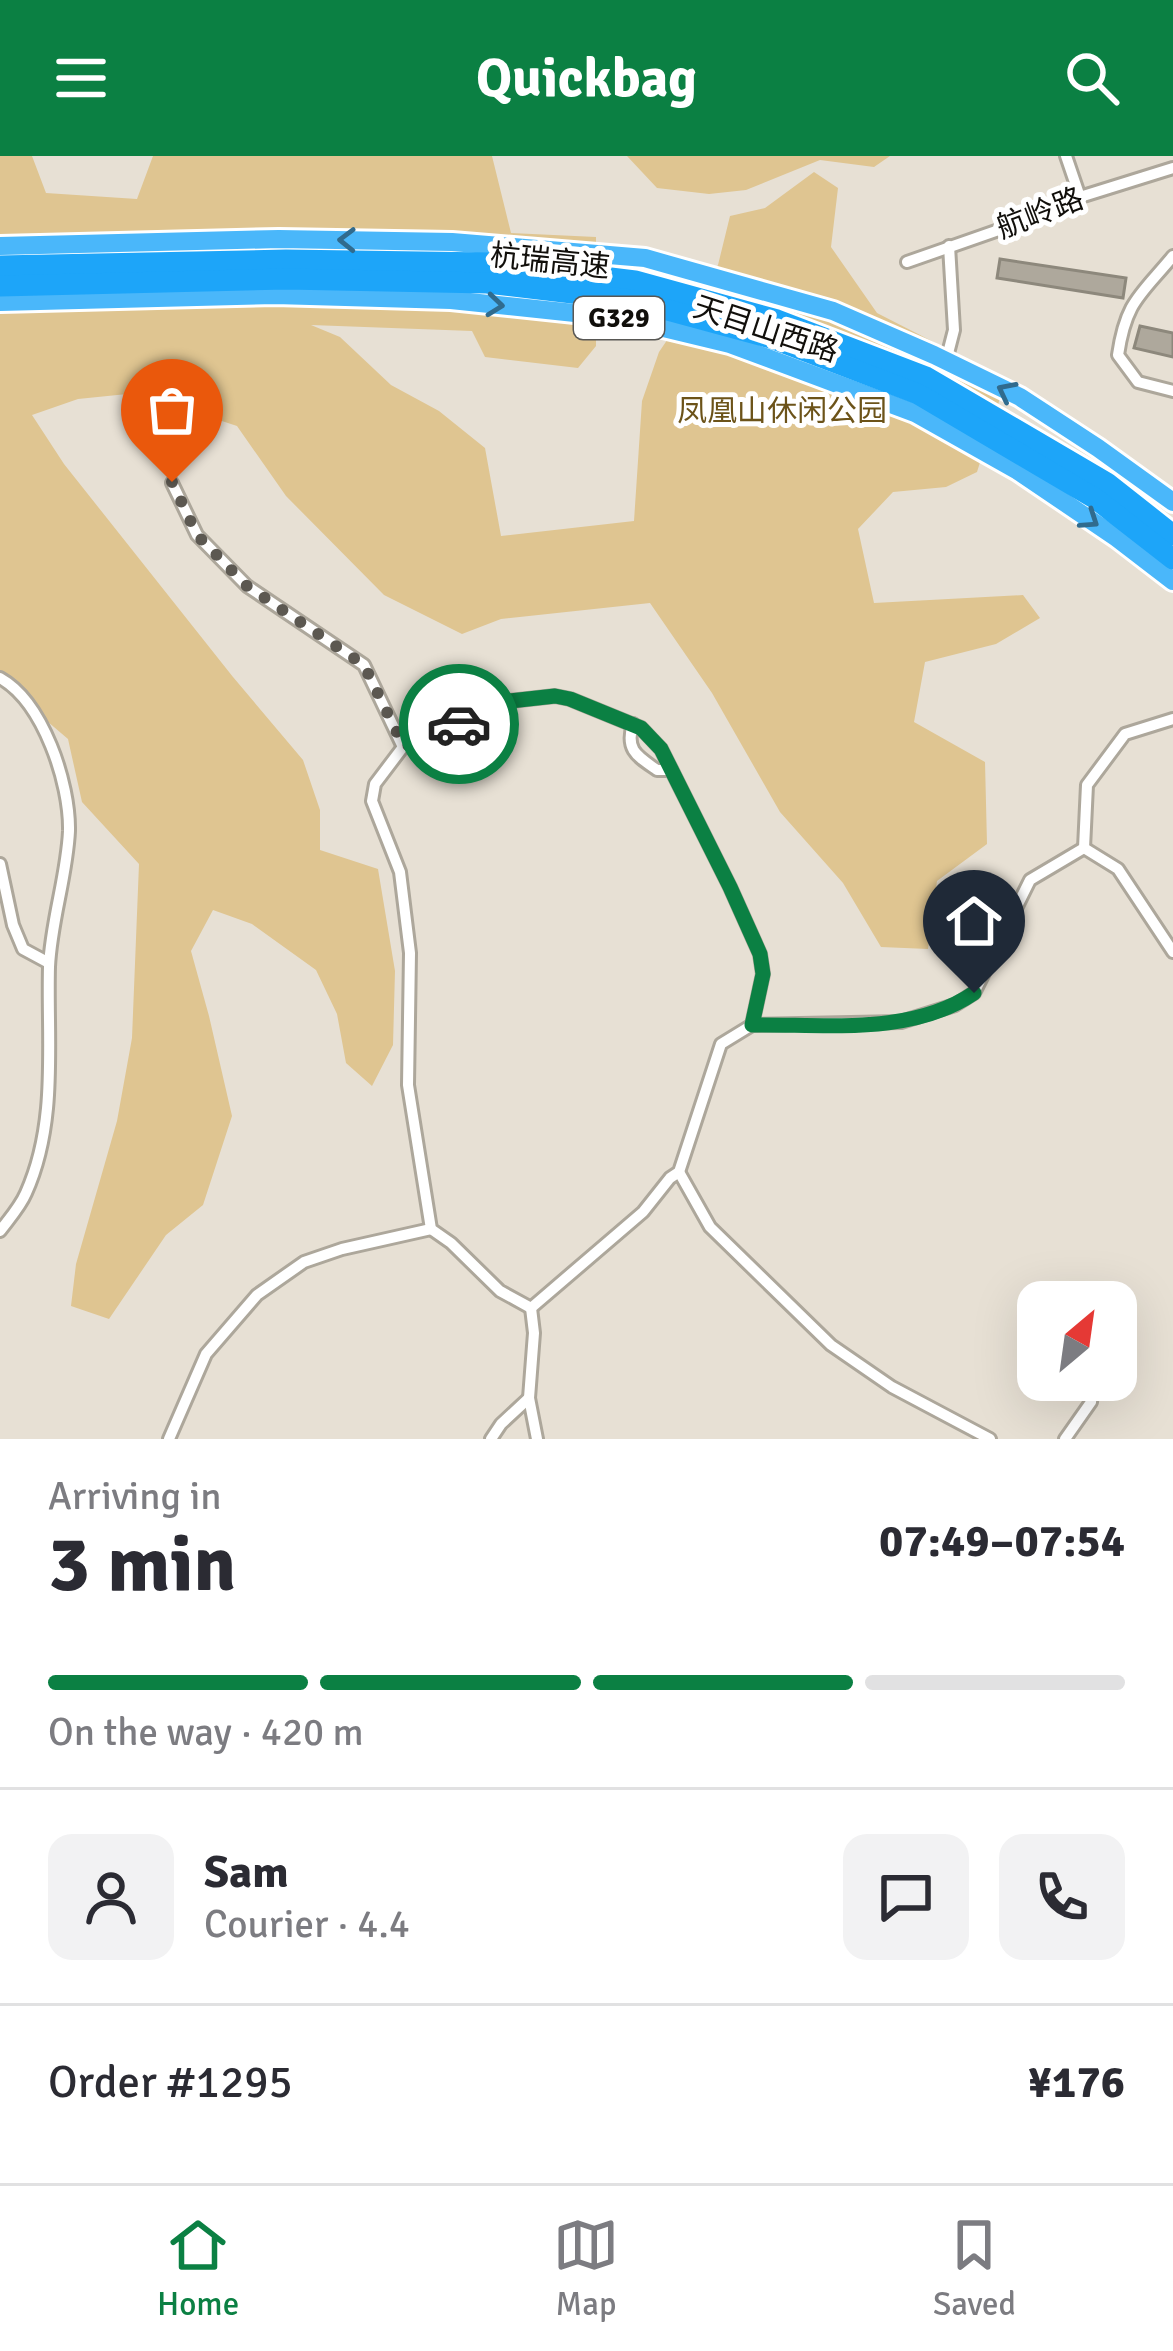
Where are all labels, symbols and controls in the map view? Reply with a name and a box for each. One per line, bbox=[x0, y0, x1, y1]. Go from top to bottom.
icon: menu bbox=[48, 45, 114, 111]
text: Quickbag bbox=[476, 45, 697, 112]
icon: search bbox=[1059, 45, 1125, 111]
street label: 航岭路 bbox=[992, 180, 1089, 247]
one-way arrow bbox=[337, 228, 356, 254]
street label: 杭瑞高速 bbox=[488, 237, 612, 286]
street label: 天目山西路 bbox=[689, 289, 843, 370]
one-way arrow bbox=[485, 291, 504, 317]
road number: G329 bbox=[574, 297, 664, 339]
pin bbox=[121, 359, 223, 482]
icon: bag bbox=[139, 377, 205, 443]
one-way arrow bbox=[997, 382, 1018, 405]
park label: 凤凰山休闲公园 bbox=[677, 393, 887, 430]
one-way arrow bbox=[1077, 506, 1099, 528]
courier bbox=[399, 664, 519, 784]
icon: car bbox=[426, 691, 492, 757]
pin bbox=[923, 870, 1025, 993]
icon: home bbox=[941, 888, 1007, 954]
north arrow bbox=[1017, 1281, 1137, 1401]
map controls bbox=[1017, 1281, 1137, 1401]
text: Arriving in bbox=[48, 1472, 222, 1520]
text: 07:49–07:54 bbox=[879, 1514, 1125, 1569]
text: 3 min bbox=[48, 1517, 236, 1613]
text: On the way · 420 m bbox=[48, 1708, 364, 1756]
button: person bbox=[48, 1834, 174, 1960]
button: chat bbox=[843, 1834, 969, 1960]
button: phone bbox=[999, 1834, 1125, 1960]
text: Sam bbox=[204, 1845, 289, 1900]
text: Courier · 4.4 bbox=[204, 1900, 410, 1948]
text: Order #1295 bbox=[48, 2055, 293, 2110]
text: ¥176 bbox=[1028, 2055, 1125, 2110]
tab: Home bbox=[157, 2212, 239, 2325]
tab: Map bbox=[553, 2212, 619, 2325]
tab: Saved bbox=[933, 2212, 1016, 2325]

